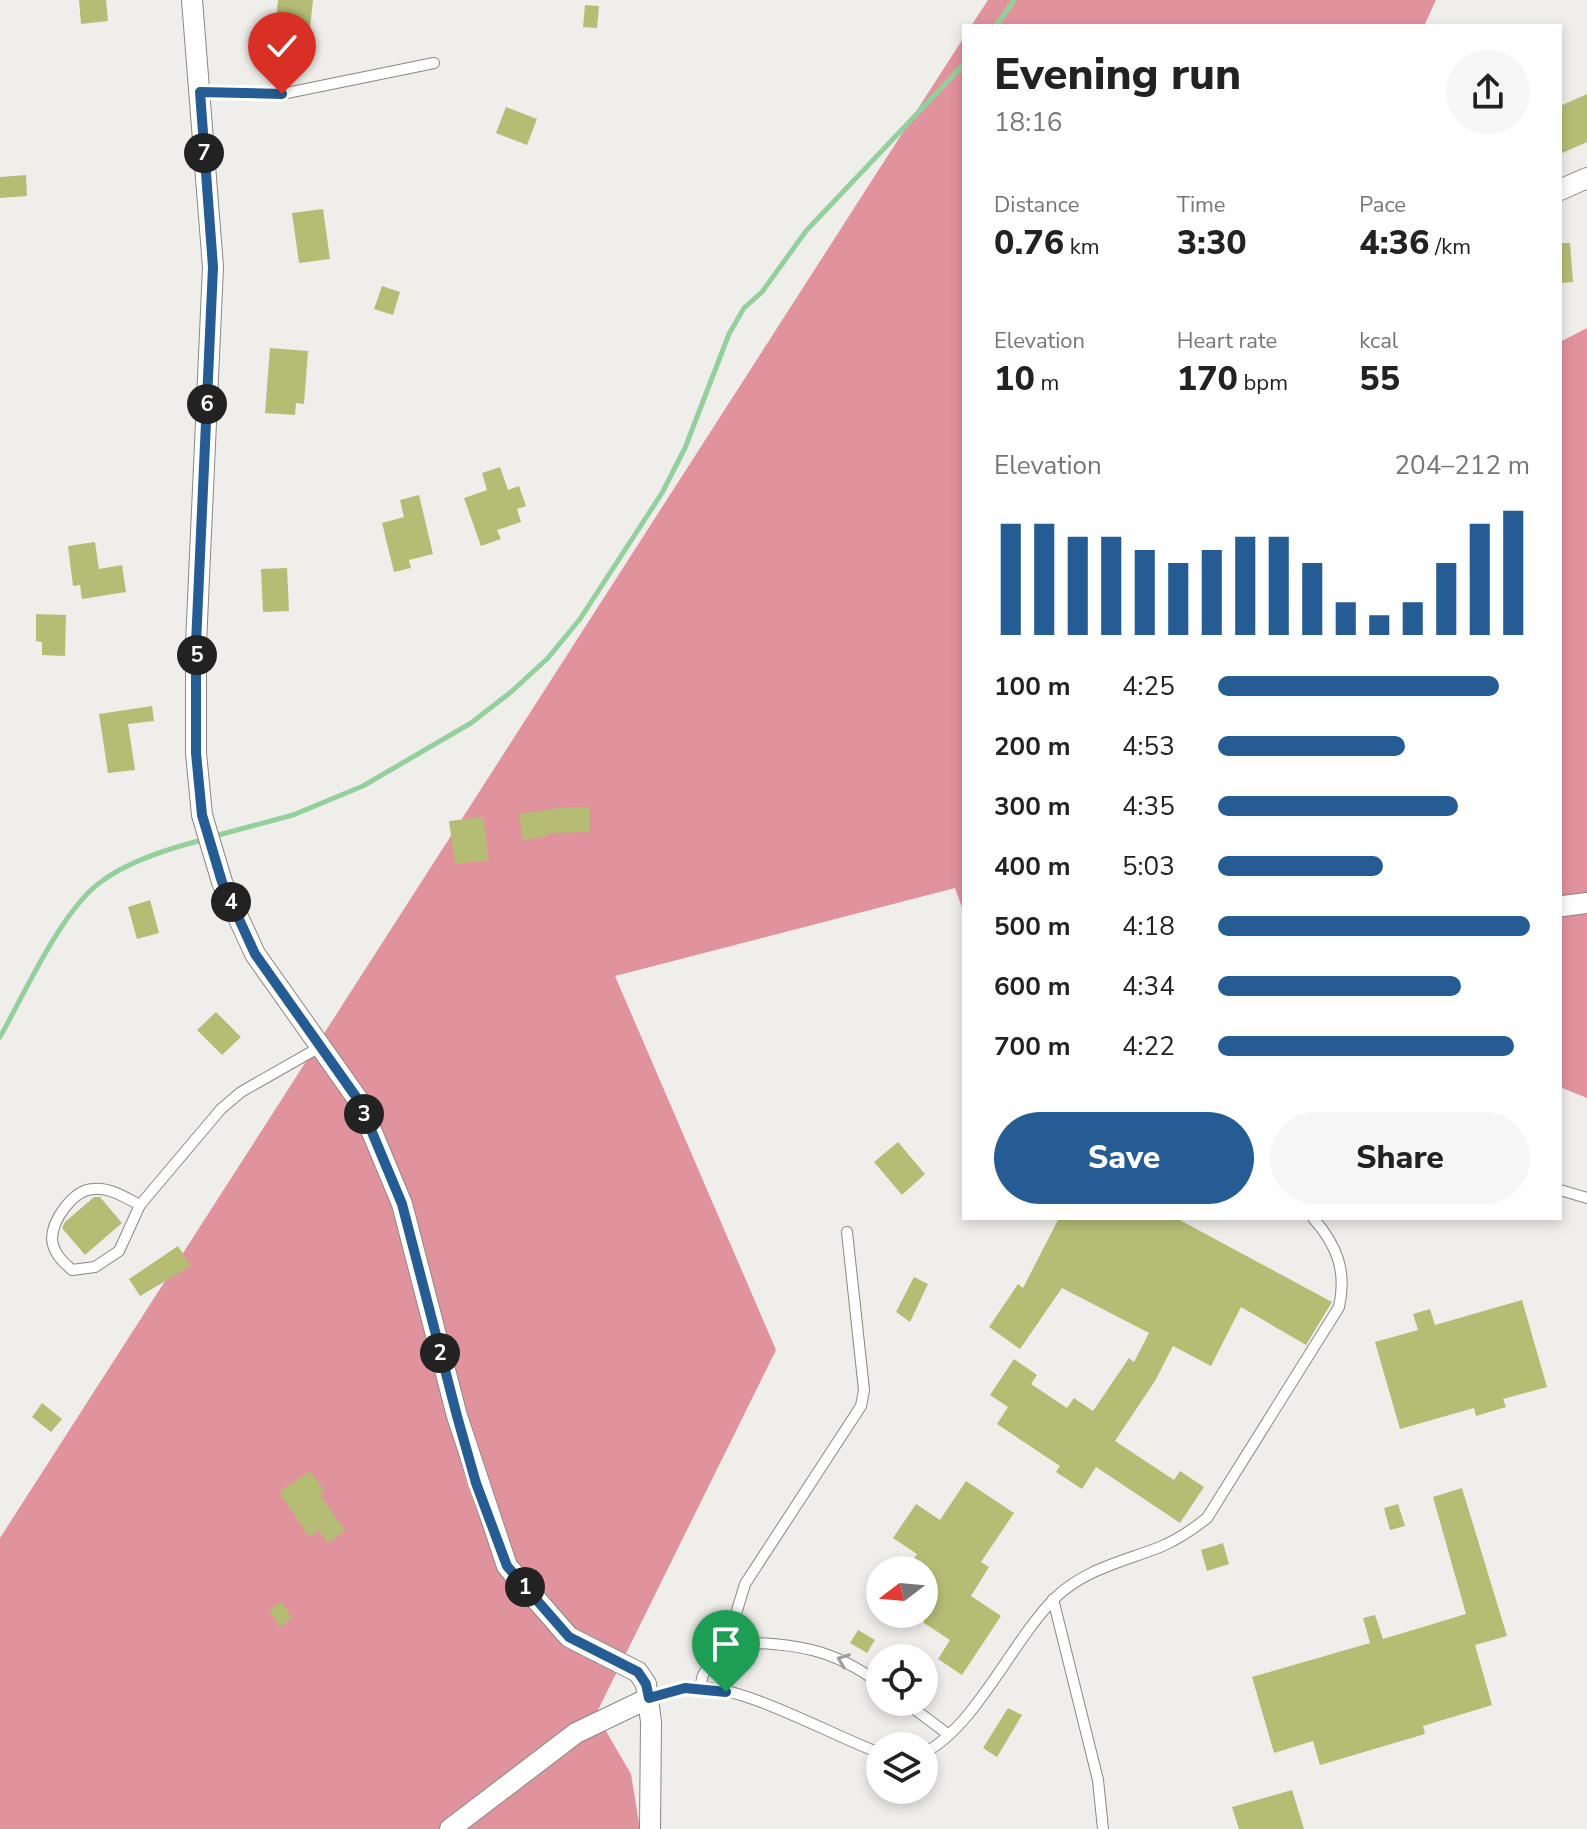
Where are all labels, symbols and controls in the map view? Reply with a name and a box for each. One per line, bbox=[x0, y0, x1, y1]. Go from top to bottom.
pin bbox=[248, 12, 316, 94]
icon: check bbox=[260, 24, 304, 68]
text: Evening run bbox=[994, 45, 1241, 105]
button: share bbox=[1446, 50, 1530, 134]
text: 18:16 bbox=[994, 105, 1062, 140]
pin: 7 bbox=[184, 133, 224, 173]
text: 7 bbox=[197, 138, 211, 168]
text: Distance bbox=[994, 190, 1079, 220]
text: Time bbox=[1177, 190, 1226, 220]
text: Pace bbox=[1359, 190, 1406, 220]
text: 0.76 bbox=[994, 220, 1064, 266]
text: 3:30 bbox=[1177, 220, 1247, 266]
text: 4:36 bbox=[1359, 220, 1429, 266]
text: km bbox=[1064, 232, 1100, 262]
text: /km bbox=[1429, 232, 1471, 262]
text: Elevation bbox=[994, 326, 1085, 356]
text: Heart rate bbox=[1177, 326, 1277, 356]
text: kcal bbox=[1359, 326, 1398, 356]
text: 10 bbox=[994, 356, 1035, 402]
text: 170 bbox=[1177, 356, 1238, 402]
text: 55 bbox=[1359, 356, 1400, 402]
text: m bbox=[1035, 368, 1059, 398]
text: bpm bbox=[1238, 368, 1288, 398]
pin: 6 bbox=[187, 384, 227, 424]
text: 6 bbox=[200, 389, 214, 419]
text: Elevation bbox=[994, 448, 1102, 483]
text: 204–212 m bbox=[1394, 448, 1530, 483]
pin: 5 bbox=[177, 635, 217, 675]
text: 5 bbox=[190, 640, 204, 670]
text: 100 m bbox=[994, 669, 1071, 704]
text: 4:25 bbox=[1122, 669, 1175, 704]
text: 200 m bbox=[994, 729, 1071, 764]
text: 4:53 bbox=[1122, 729, 1175, 764]
text: 300 m bbox=[994, 789, 1071, 824]
text: 4:35 bbox=[1122, 789, 1175, 824]
text: 400 m bbox=[994, 849, 1071, 884]
text: 5:03 bbox=[1122, 849, 1175, 884]
pin: 4 bbox=[211, 882, 251, 922]
text: 4 bbox=[224, 887, 238, 917]
text: 500 m bbox=[994, 909, 1071, 944]
text: 4:18 bbox=[1122, 909, 1175, 944]
text: 600 m bbox=[994, 969, 1071, 1004]
text: 4:34 bbox=[1122, 969, 1175, 1004]
text: 700 m bbox=[994, 1029, 1071, 1064]
text: 4:22 bbox=[1122, 1029, 1175, 1064]
pin: 3 bbox=[344, 1094, 384, 1134]
text: 3 bbox=[357, 1099, 371, 1129]
button: Save bbox=[994, 1112, 1254, 1204]
button: Share bbox=[1270, 1112, 1530, 1204]
pin: 2 bbox=[420, 1333, 460, 1373]
text: 2 bbox=[433, 1338, 447, 1368]
north arrow bbox=[866, 1556, 938, 1628]
map controls bbox=[866, 1556, 938, 1804]
pin: 1 bbox=[505, 1567, 545, 1607]
text: 1 bbox=[518, 1572, 532, 1602]
pin bbox=[692, 1610, 760, 1692]
icon: arrive bbox=[704, 1622, 748, 1666]
button: locate bbox=[866, 1644, 938, 1716]
one-way arrow bbox=[837, 1653, 851, 1670]
button: layers bbox=[866, 1732, 938, 1804]

